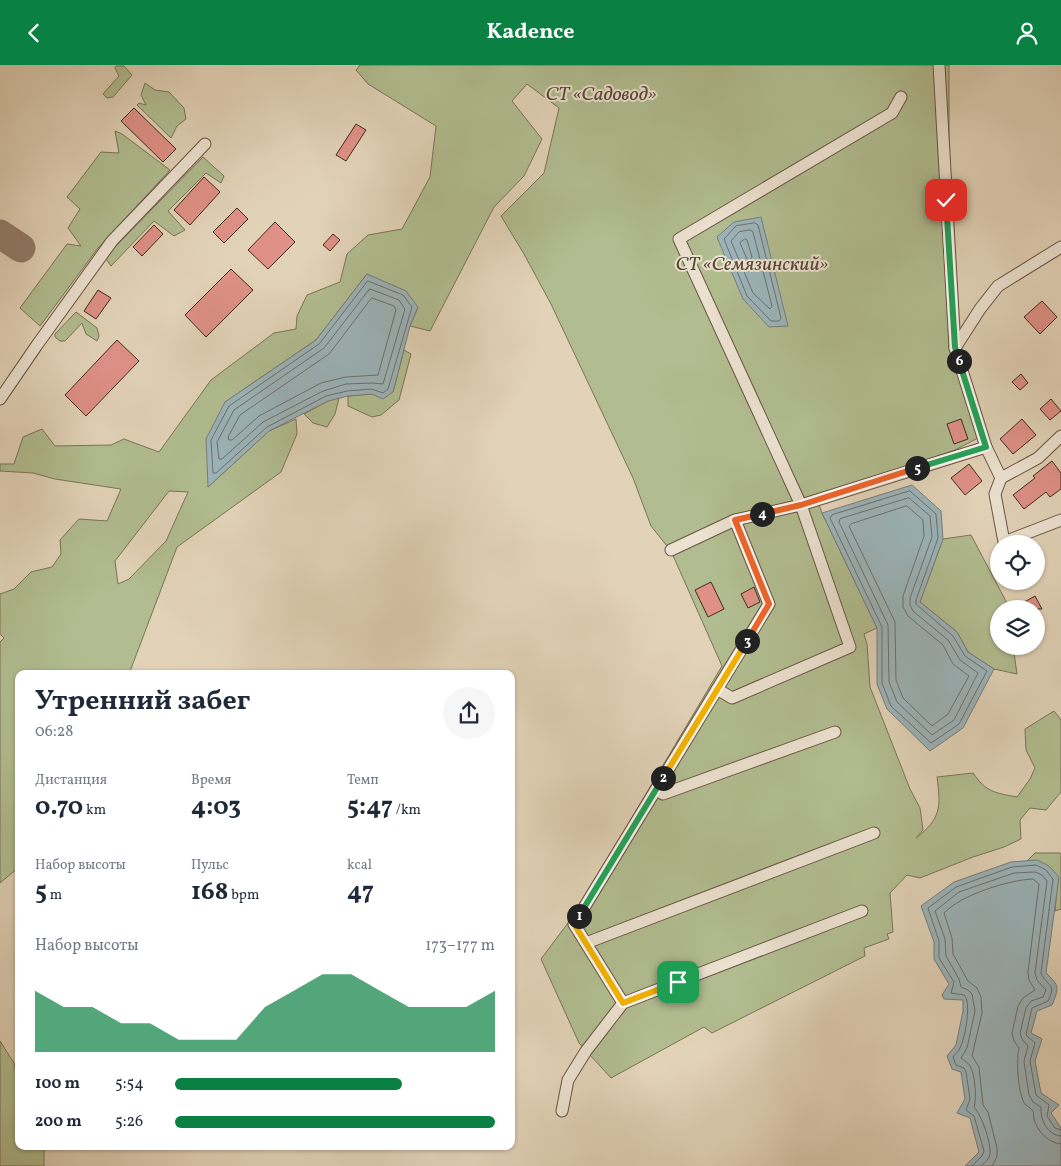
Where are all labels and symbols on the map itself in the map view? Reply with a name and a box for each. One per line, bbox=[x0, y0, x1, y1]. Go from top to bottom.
park label: СТ «Садовод» bbox=[546, 81, 657, 109]
pin bbox=[925, 179, 967, 221]
park label: СТ «Семязинский» bbox=[676, 251, 829, 279]
pin: 6 bbox=[946, 349, 972, 373]
pin: 5 bbox=[904, 455, 930, 481]
pin: 4 bbox=[750, 501, 774, 527]
pin: 3 bbox=[734, 629, 760, 653]
pin: 2 bbox=[650, 765, 676, 791]
pin: 1 bbox=[566, 903, 592, 929]
pin bbox=[657, 961, 699, 1003]

